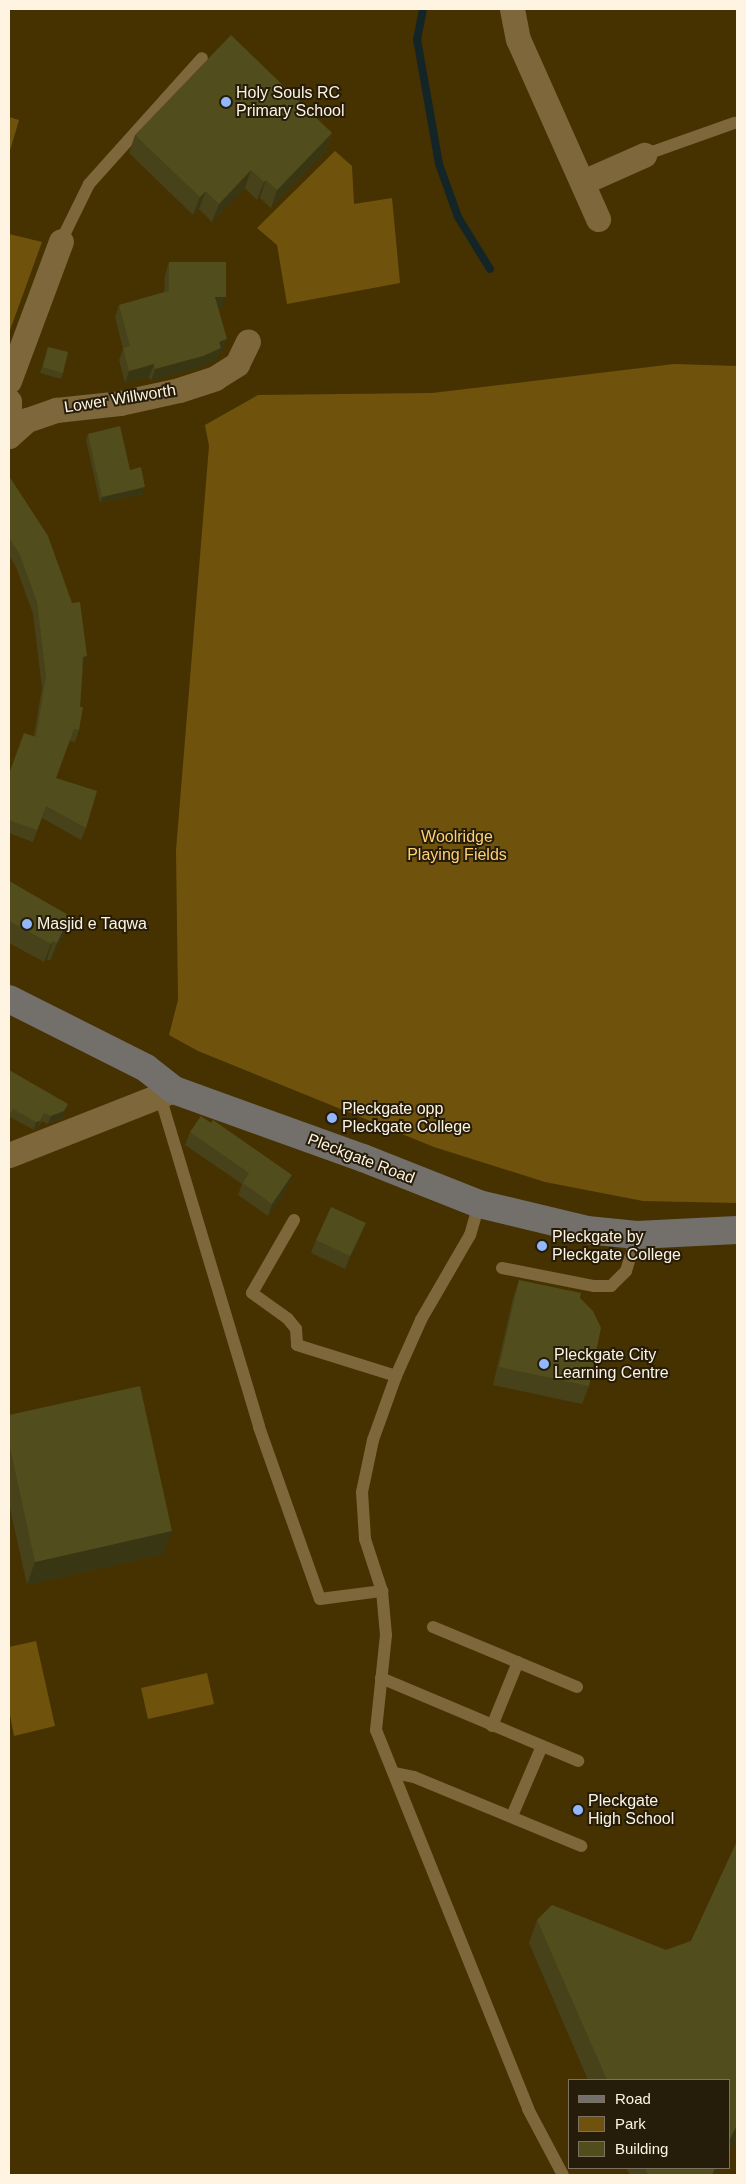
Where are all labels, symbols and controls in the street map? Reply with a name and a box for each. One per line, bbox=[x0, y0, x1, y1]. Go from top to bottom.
place label: Holy Souls RC Primary School bbox=[236, 83, 344, 121]
marker: Holy Souls RC Primary School bbox=[220, 96, 232, 108]
street label: Lower Willworth bbox=[63, 381, 177, 417]
park label: Woolridge Playing Fields bbox=[407, 827, 507, 865]
place label: Masjid e Taqwa bbox=[37, 914, 147, 934]
marker: Masjid e Taqwa bbox=[21, 918, 33, 930]
place label: Pleckgate opp Pleckgate College bbox=[342, 1099, 471, 1137]
marker: Pleckgate opp Pleckgate College bbox=[326, 1112, 338, 1124]
street label: Pleckgate Road bbox=[305, 1130, 417, 1188]
place label: Pleckgate by Pleckgate College bbox=[552, 1227, 681, 1265]
marker: Pleckgate by Pleckgate College bbox=[536, 1240, 548, 1252]
place label: Pleckgate City Learning Centre bbox=[554, 1345, 669, 1383]
marker: Pleckgate City Learning Centre bbox=[538, 1358, 550, 1370]
place label: Pleckgate High School bbox=[588, 1791, 674, 1829]
marker: Pleckgate High School bbox=[572, 1804, 584, 1816]
legend bbox=[568, 2079, 731, 2169]
text: Road bbox=[615, 2090, 651, 2107]
text: Park bbox=[615, 2115, 646, 2132]
text: Building bbox=[615, 2140, 668, 2157]

